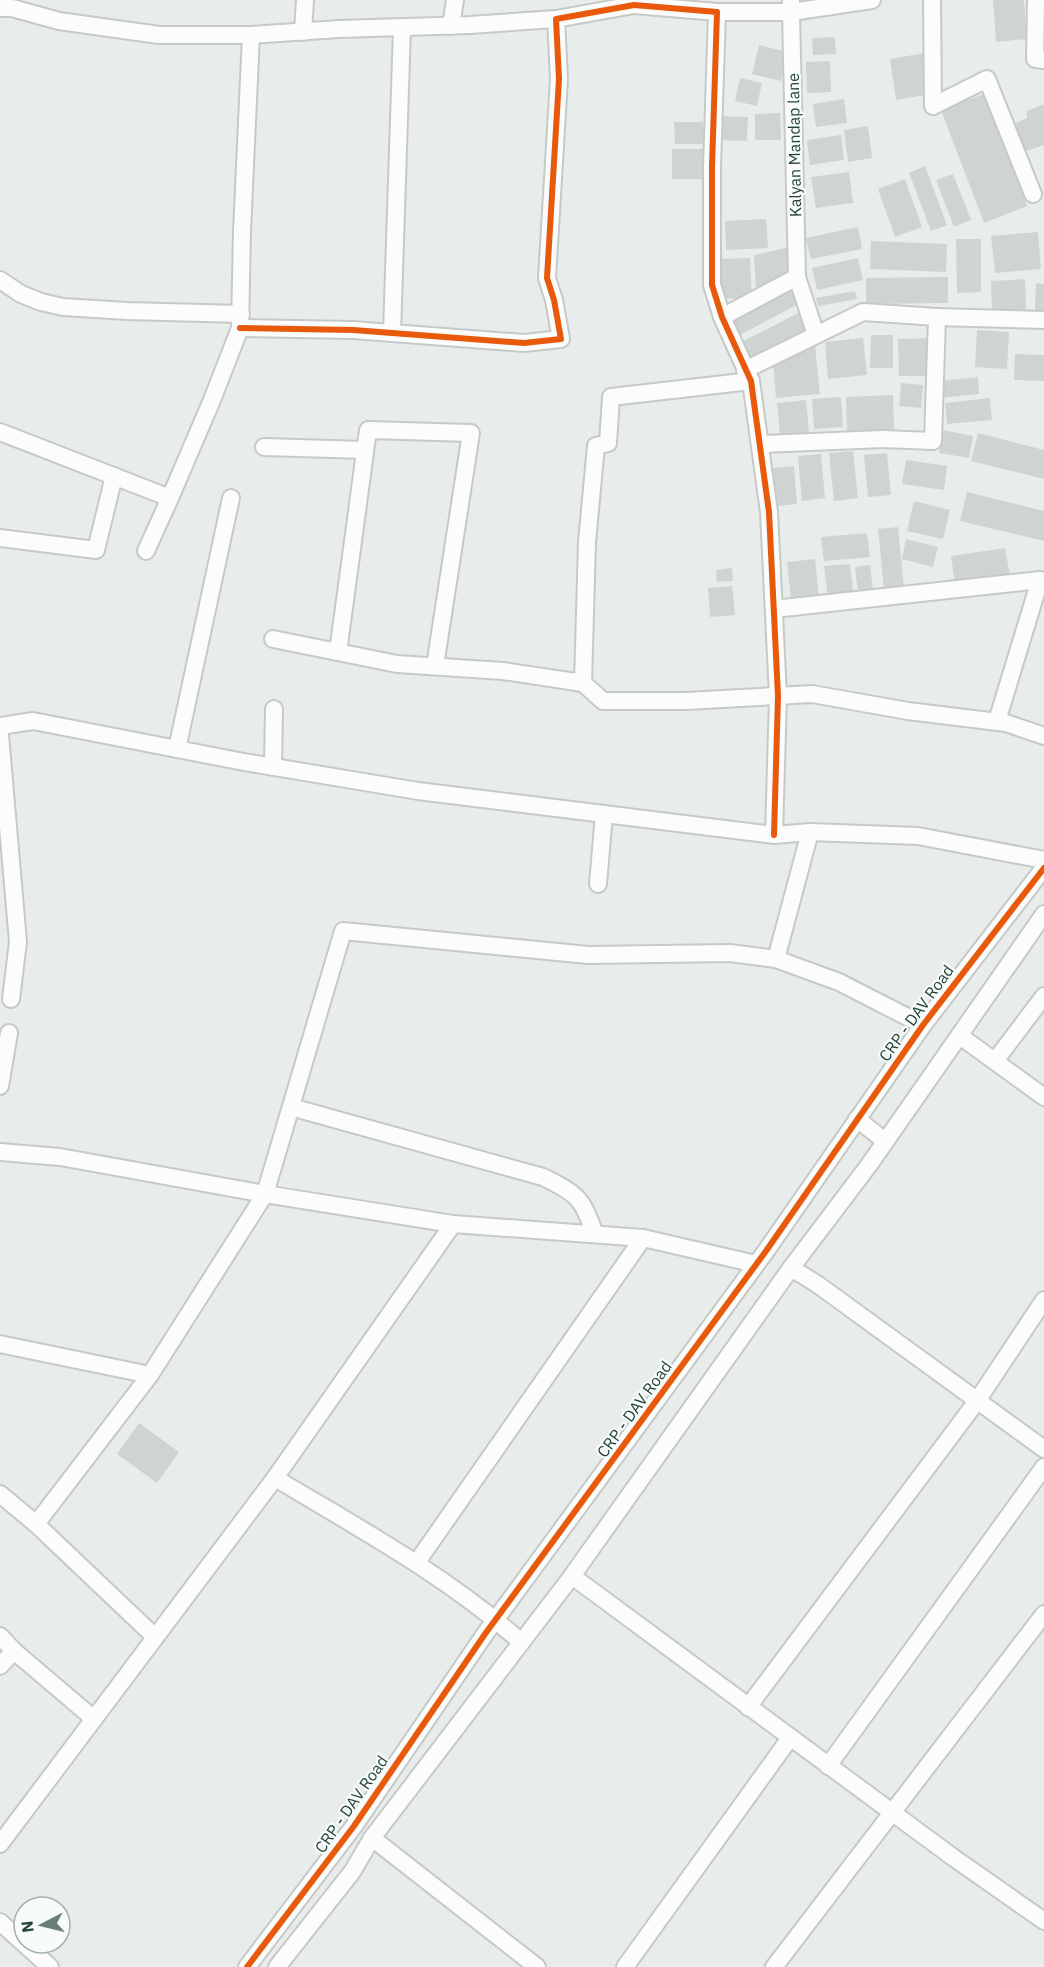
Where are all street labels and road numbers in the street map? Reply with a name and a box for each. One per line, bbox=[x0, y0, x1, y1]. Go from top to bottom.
street label: Kalyan Mandap lane bbox=[783, 73, 805, 217]
street label: CRP - DAV Road bbox=[874, 961, 958, 1065]
street label: CRP - DAV Road bbox=[592, 1357, 676, 1461]
street label: CRP - DAV Road bbox=[310, 1751, 392, 1857]

